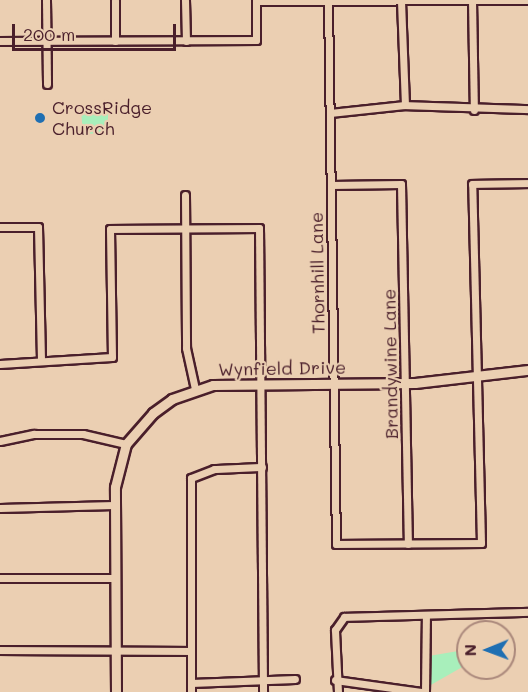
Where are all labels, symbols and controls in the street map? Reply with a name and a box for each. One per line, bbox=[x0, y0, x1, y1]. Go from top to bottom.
scale bar bbox=[15, 12, 178, 50]
text: 200 m bbox=[23, 22, 75, 46]
place label: CrossRidge Church bbox=[52, 97, 152, 140]
marker: CrossRidge Church bbox=[33, 111, 47, 125]
street label: Thornhill Lane bbox=[305, 212, 329, 334]
street label: Brandywine Lane bbox=[378, 289, 402, 439]
street label: Wynfield Drive bbox=[218, 356, 346, 380]
north arrow bbox=[456, 620, 516, 680]
text: N bbox=[459, 644, 480, 657]

